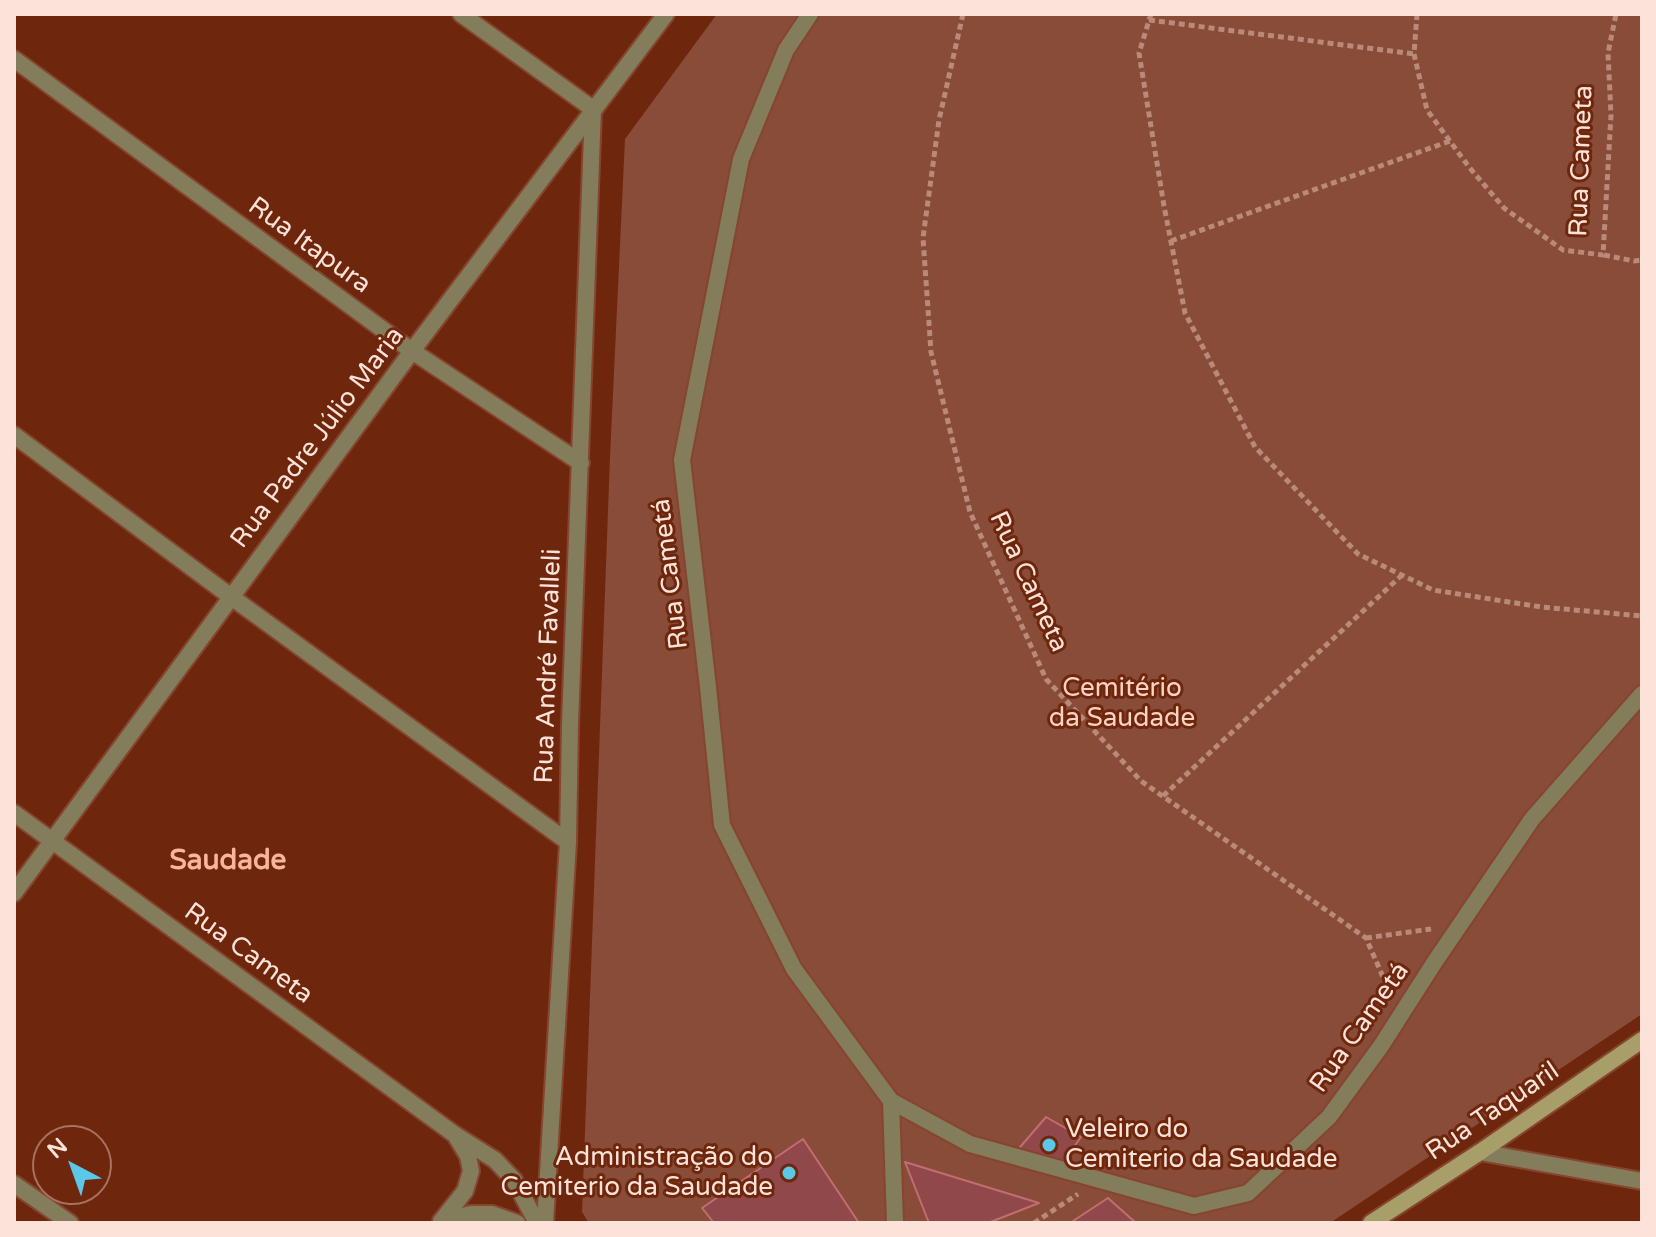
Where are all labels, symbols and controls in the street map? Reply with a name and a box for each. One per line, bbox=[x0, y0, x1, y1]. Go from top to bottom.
street label: Rua Cameta bbox=[1564, 85, 1600, 237]
street label: Rua Itapura bbox=[242, 191, 376, 301]
street label: Rua Padre Júlio Maria bbox=[225, 321, 411, 555]
street label: Rua Cametá bbox=[646, 497, 696, 651]
street label: Rua Cameta bbox=[982, 507, 1074, 657]
street label: Rua André Favalleli bbox=[529, 548, 569, 784]
park label: Cemitério da Saudade bbox=[1049, 673, 1195, 734]
district label: Saudade bbox=[170, 845, 286, 879]
street label: Rua Cameta bbox=[178, 897, 318, 1011]
street label: Rua Cametá bbox=[1304, 957, 1416, 1099]
street label: Rua Taquaril bbox=[1421, 1056, 1565, 1168]
place label: Veleiro do Cemiterio da Saudade bbox=[1065, 1114, 1337, 1176]
north arrow bbox=[32, 1125, 112, 1205]
text: N bbox=[42, 1133, 73, 1164]
marker: Veleiro do Cemiterio da Saudade bbox=[1040, 1136, 1058, 1154]
place label: Administração do Cemiterio da Saudade bbox=[501, 1142, 773, 1204]
marker: Administração do Cemiterio da Saudade bbox=[780, 1164, 798, 1182]

